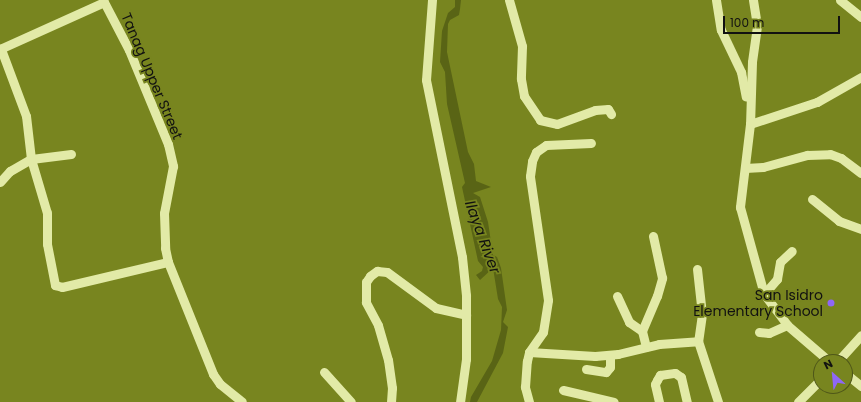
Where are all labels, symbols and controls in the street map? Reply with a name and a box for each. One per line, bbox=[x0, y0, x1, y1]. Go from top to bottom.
scale bar bbox=[725, 8, 842, 34]
street label: Tanag Upper Street bbox=[118, 10, 186, 142]
text: 100 m bbox=[730, 14, 764, 31]
water label: Ilaya River bbox=[461, 198, 505, 276]
place label: San Isidro Elementary School bbox=[693, 287, 823, 320]
marker: San Isidro Elementary School bbox=[826, 298, 836, 308]
north arrow bbox=[813, 354, 853, 394]
text: N bbox=[821, 355, 835, 373]

